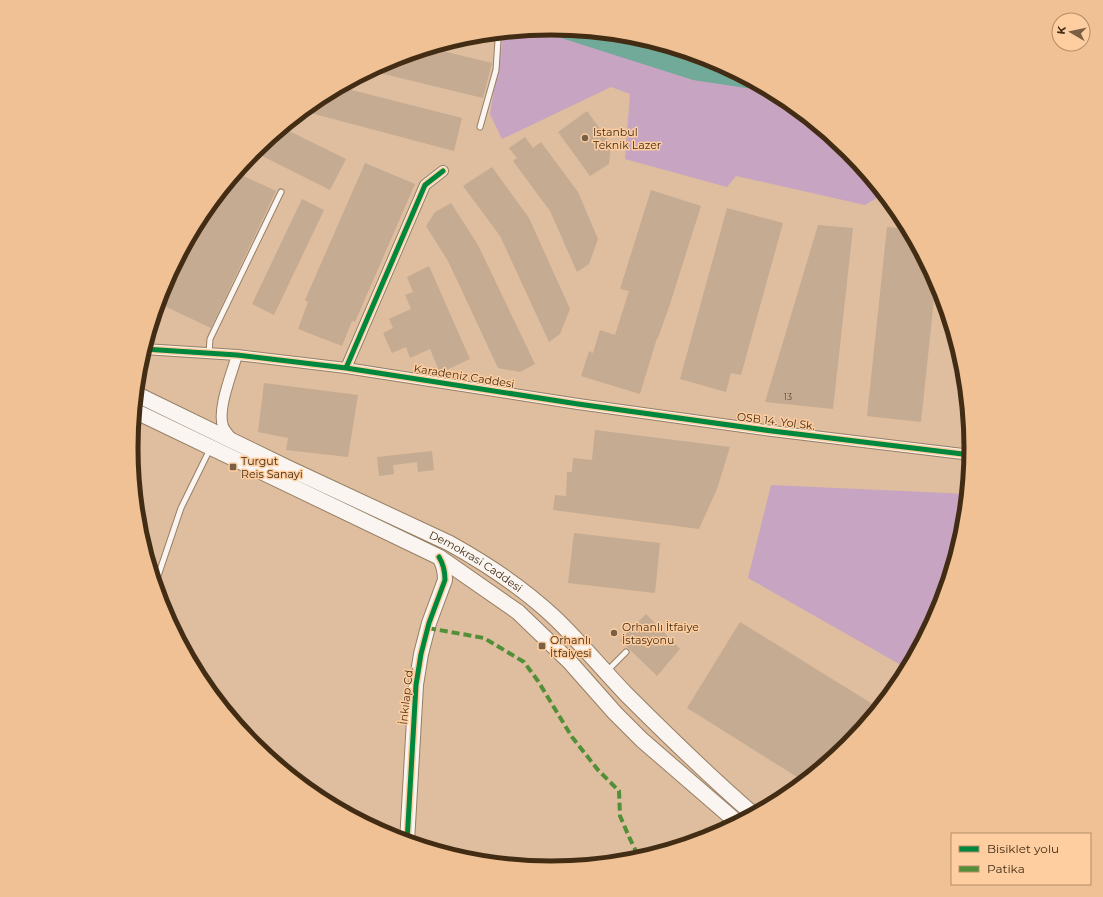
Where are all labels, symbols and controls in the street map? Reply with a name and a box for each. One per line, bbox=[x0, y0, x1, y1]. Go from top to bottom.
north arrow bbox=[1051, 12, 1091, 52]
text: K bbox=[1054, 24, 1069, 36]
place label: Istanbul Teknik Lazer bbox=[593, 125, 661, 152]
marker: Istanbul Teknik Lazer bbox=[580, 133, 590, 143]
street label: Karadeniz Caddesi bbox=[413, 361, 515, 391]
house number: 13 bbox=[784, 391, 792, 402]
street label: OSB 14. Yol Sk. bbox=[736, 409, 816, 433]
place label: Turgut Reis Sanayi bbox=[241, 454, 303, 481]
marker: Turgut Reis Sanayi bbox=[228, 462, 238, 472]
street label: Demokrasi Caddesi bbox=[427, 528, 525, 595]
place label: Orhanlı İtfaiye İstasyonu bbox=[622, 620, 699, 647]
marker: Orhanlı İtfaiye İstasyonu bbox=[609, 628, 619, 638]
place label: Orhanlı İtfaiyesi bbox=[550, 633, 592, 660]
marker: Orhanlı İtfaiyesi bbox=[537, 641, 547, 651]
street label: İnkılap Cd. bbox=[396, 667, 416, 725]
legend bbox=[951, 833, 1091, 885]
text: Bisiklet yolu bbox=[987, 841, 1059, 856]
text: Patika bbox=[987, 861, 1025, 876]

